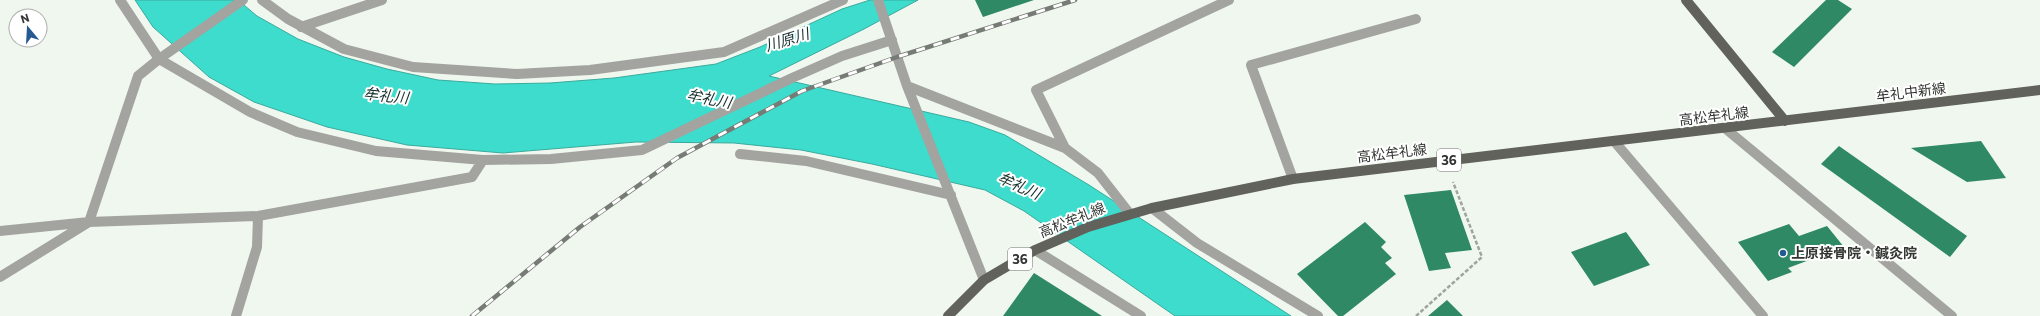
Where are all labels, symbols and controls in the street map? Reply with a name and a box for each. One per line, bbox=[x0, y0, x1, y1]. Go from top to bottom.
north arrow bbox=[8, 8, 48, 48]
text: N bbox=[19, 11, 31, 25]
water label: 川原川 bbox=[763, 23, 813, 54]
street label: 牟礼中新線 bbox=[1875, 79, 1947, 104]
water label: 牟礼川 bbox=[363, 84, 411, 107]
water label: 牟礼川 bbox=[685, 85, 735, 112]
street label: 高松牟礼線 bbox=[1678, 103, 1750, 128]
street label: 高松牟礼線 bbox=[1356, 140, 1428, 165]
road number: 36 bbox=[1437, 149, 1461, 171]
water label: 牟礼川 bbox=[995, 168, 1045, 203]
street label: 高松牟礼線 bbox=[1036, 199, 1107, 241]
place label: 上原接骨院・鍼灸院 bbox=[1791, 244, 1917, 261]
road number: 36 bbox=[1008, 248, 1032, 270]
marker: 上原接骨院・鍼灸院 bbox=[1778, 248, 1788, 258]

